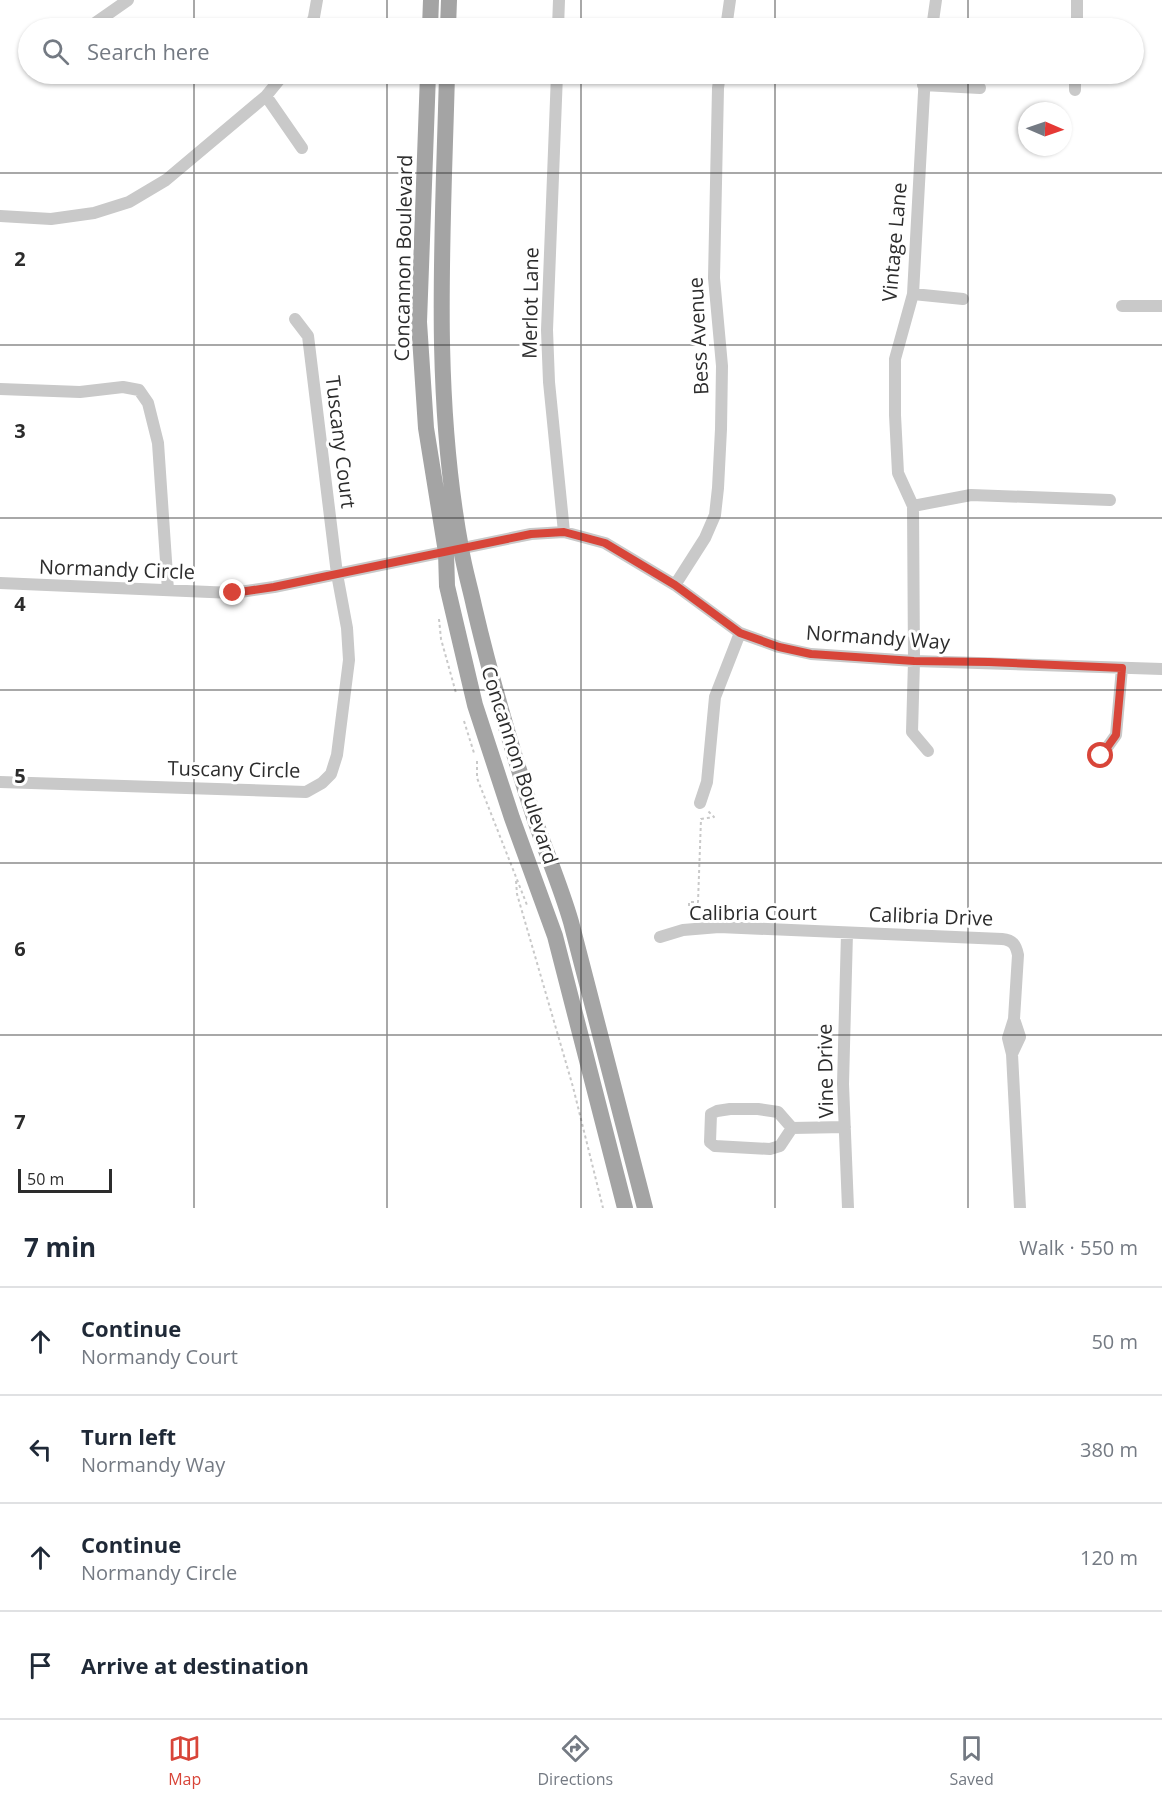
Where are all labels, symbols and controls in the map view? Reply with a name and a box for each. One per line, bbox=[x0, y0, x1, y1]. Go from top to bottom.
search box bbox=[18, 18, 1144, 84]
icon: search bbox=[39, 35, 72, 68]
text: Search here bbox=[87, 36, 210, 66]
north arrow bbox=[1018, 102, 1072, 156]
street label: Concannon Boulevard bbox=[388, 154, 418, 362]
street label: Vintage Lane bbox=[875, 181, 913, 303]
text: 2 bbox=[14, 245, 26, 272]
street label: Merlot Lane bbox=[516, 247, 544, 359]
street label: Bess Avenue bbox=[681, 276, 715, 396]
street label: Tuscany Court bbox=[319, 374, 363, 510]
text: 3 bbox=[14, 417, 26, 444]
street label: Normandy Circle bbox=[38, 553, 196, 585]
route end bbox=[219, 579, 245, 605]
text: 4 bbox=[14, 590, 26, 617]
street label: Normandy Way bbox=[805, 619, 952, 656]
street label: Concannon Boulevard bbox=[475, 663, 565, 867]
route start bbox=[1087, 742, 1113, 768]
street label: Tuscany Circle bbox=[167, 754, 301, 784]
text: 5 bbox=[14, 762, 26, 789]
street label: Calibria Court bbox=[689, 899, 817, 926]
street label: Calibria Drive bbox=[868, 900, 994, 932]
text: 6 bbox=[14, 935, 26, 962]
street label: Vine Drive bbox=[811, 1023, 839, 1119]
text: 7 bbox=[14, 1108, 26, 1135]
scale bar bbox=[18, 1166, 112, 1194]
text: 50 m bbox=[27, 1168, 64, 1190]
text: 7 min bbox=[24, 1229, 96, 1265]
text: Walk · 550 m bbox=[1019, 1234, 1138, 1261]
text: Continue bbox=[81, 1313, 181, 1343]
icon: ahead bbox=[24, 1325, 57, 1358]
text: 50 m bbox=[1091, 1328, 1138, 1355]
text: Normandy Court bbox=[81, 1343, 238, 1370]
text: Turn left bbox=[81, 1421, 176, 1451]
icon: left bbox=[24, 1433, 57, 1466]
text: 380 m bbox=[1080, 1436, 1138, 1463]
text: Normandy Way bbox=[81, 1451, 225, 1478]
text: Continue bbox=[81, 1529, 181, 1559]
icon: ahead bbox=[24, 1541, 57, 1574]
text: 120 m bbox=[1080, 1544, 1138, 1571]
text: Normandy Circle bbox=[81, 1559, 237, 1586]
icon: arrive bbox=[24, 1649, 57, 1682]
text: Arrive at destination bbox=[81, 1650, 309, 1680]
tab: Map bbox=[168, 1732, 201, 1790]
tab: Directions bbox=[538, 1732, 613, 1790]
tab: Saved bbox=[949, 1732, 994, 1790]

